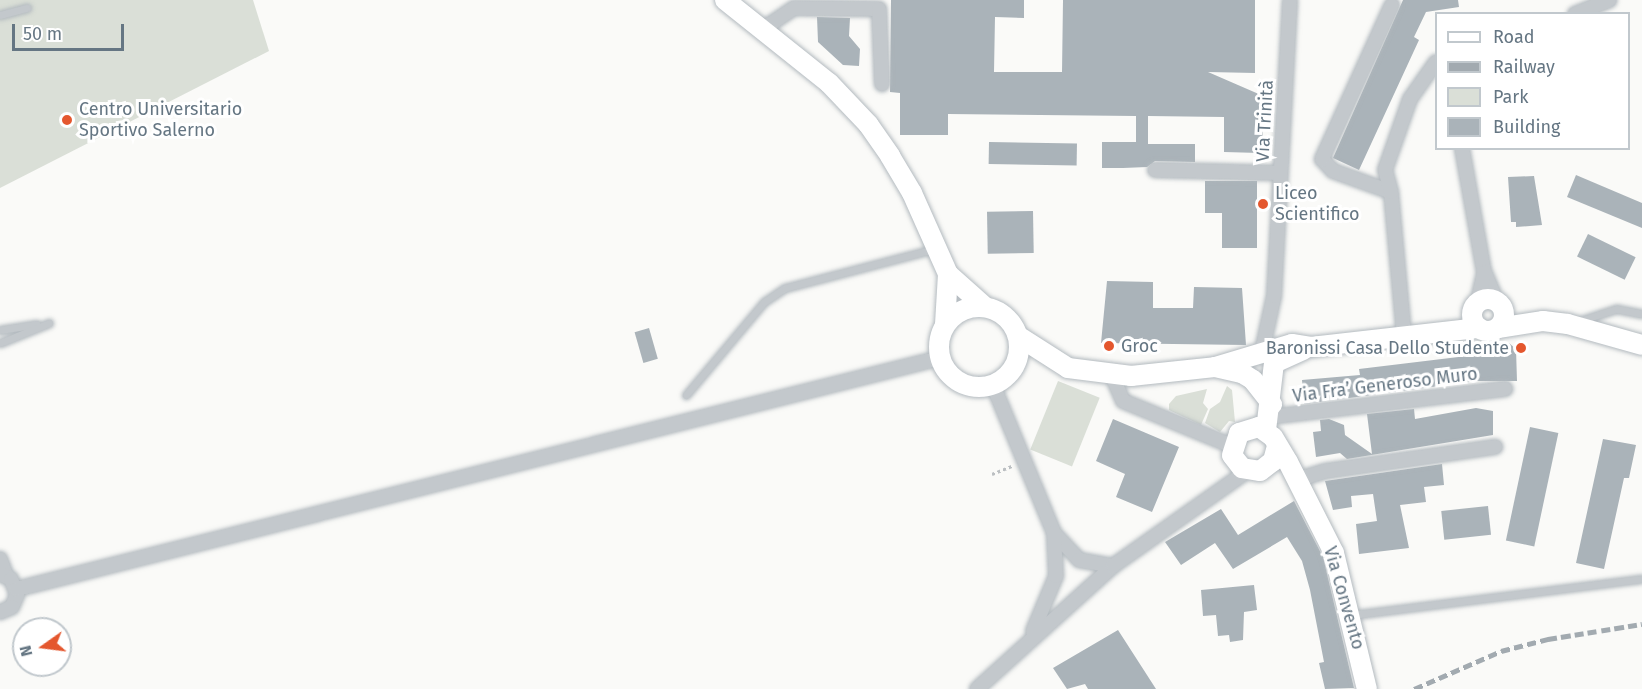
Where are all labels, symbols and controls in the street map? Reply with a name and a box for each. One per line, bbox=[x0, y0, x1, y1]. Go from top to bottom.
scale bar bbox=[15, 12, 128, 50]
legend bbox=[1435, 12, 1630, 150]
text: 50 m bbox=[23, 23, 62, 45]
text: Road bbox=[1493, 26, 1535, 48]
text: Railway bbox=[1493, 56, 1555, 78]
street label: Via Trinità bbox=[1252, 79, 1278, 163]
text: Park bbox=[1493, 86, 1528, 108]
place label: Centro Universitario Sportivo Salerno bbox=[79, 99, 242, 142]
marker: Centro Universitario Sportivo Salerno bbox=[60, 113, 74, 127]
text: Building bbox=[1493, 116, 1560, 138]
place label: Liceo Scientifico bbox=[1275, 183, 1360, 226]
marker: Liceo Scientifico bbox=[1256, 197, 1270, 211]
place label: Groc bbox=[1121, 335, 1158, 357]
place label: Baronissi Casa Dello Studente bbox=[1266, 337, 1509, 359]
marker: Groc bbox=[1102, 339, 1116, 353]
marker: Baronissi Casa Dello Studente bbox=[1514, 341, 1528, 355]
street label: Via Fra’ Generoso Muro bbox=[1291, 363, 1479, 407]
street label: Via Convento bbox=[1319, 544, 1369, 652]
north arrow bbox=[12, 617, 72, 677]
text: N bbox=[15, 644, 36, 658]

